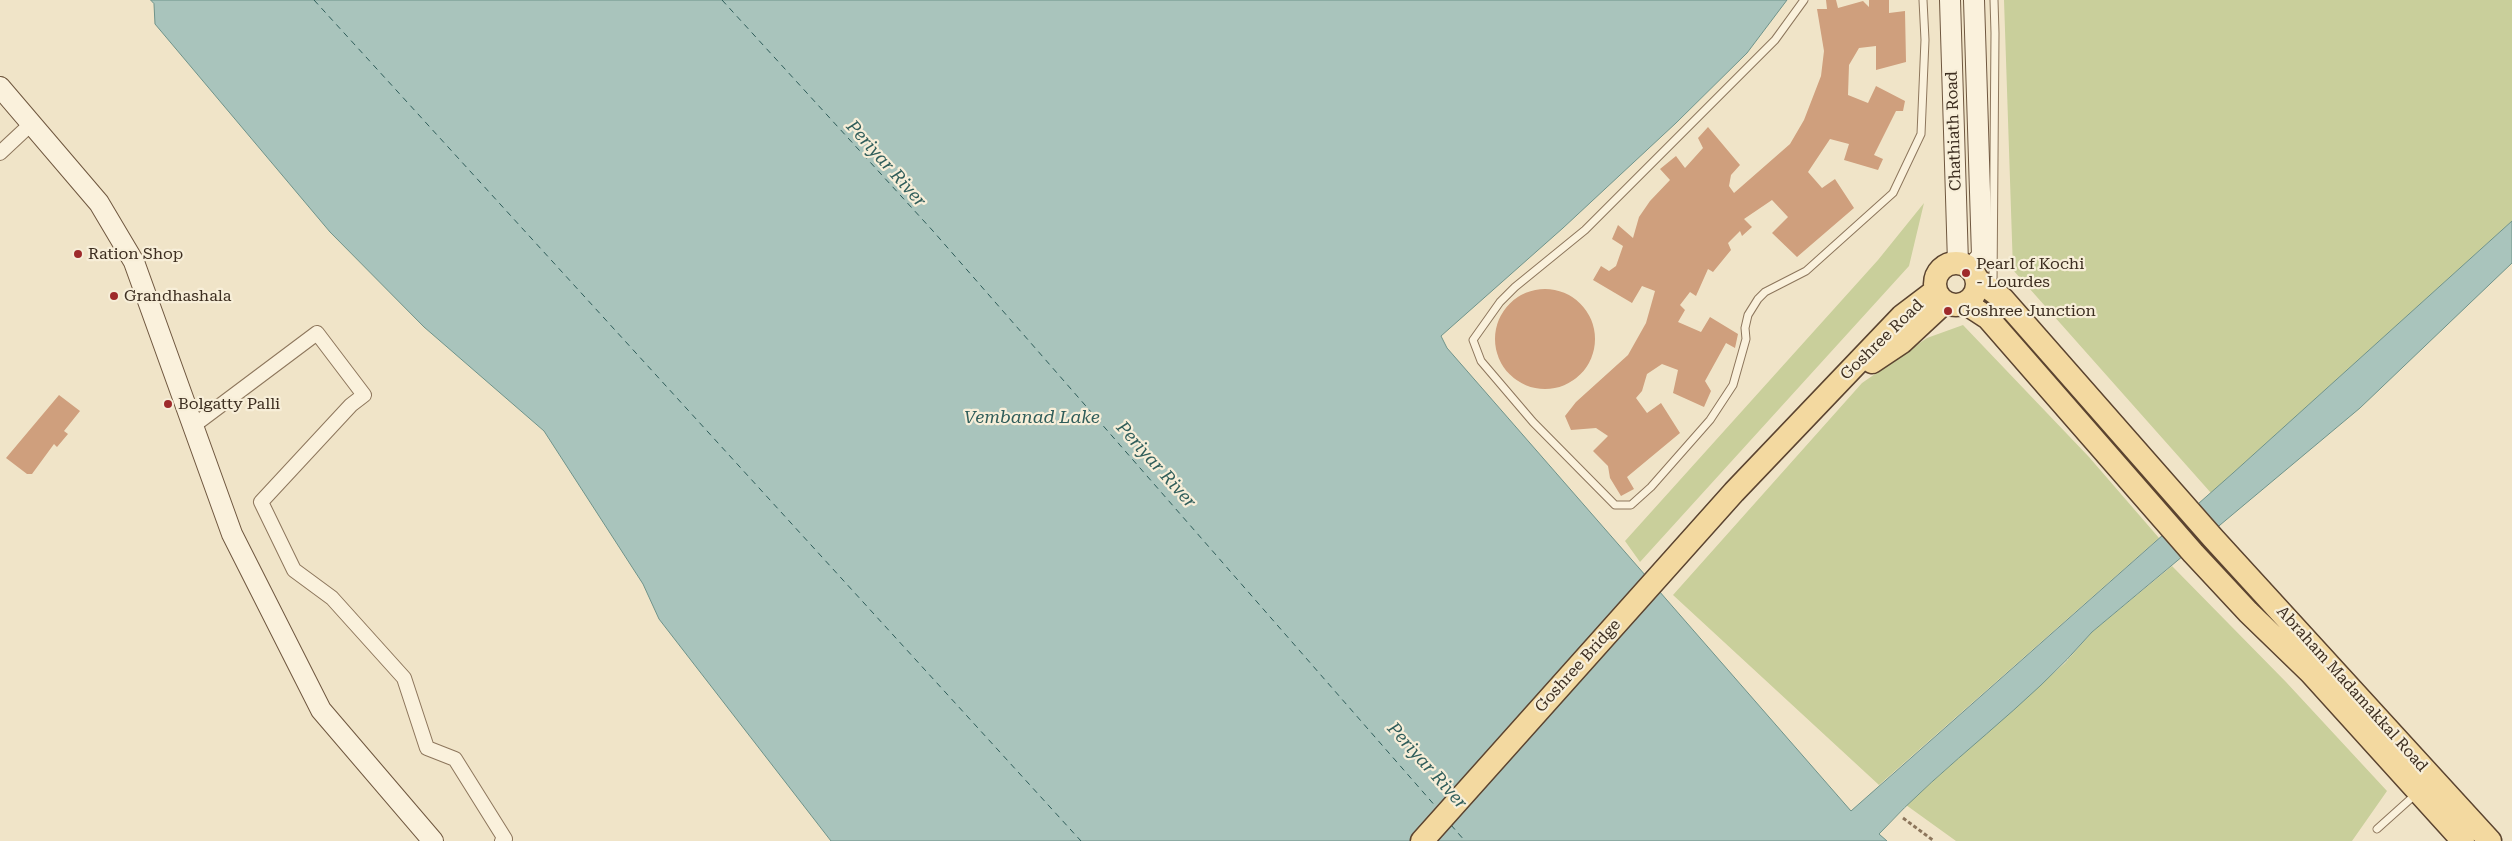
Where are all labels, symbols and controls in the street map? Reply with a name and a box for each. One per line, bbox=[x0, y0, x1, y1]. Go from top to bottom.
street label: Chathiath Road bbox=[1942, 71, 1966, 191]
water label: Periyar River bbox=[841, 116, 931, 212]
place label: Ration Shop bbox=[88, 244, 183, 264]
marker: Ration Shop bbox=[72, 248, 84, 260]
place label: Pearl of Kochi - Lourdes bbox=[1976, 254, 2084, 292]
marker: Pearl of Kochi - Lourdes bbox=[1960, 267, 1972, 279]
place label: Grandhashala bbox=[124, 286, 231, 306]
marker: Grandhashala bbox=[108, 290, 120, 302]
street label: Goshree Road bbox=[1837, 296, 1927, 384]
place label: Goshree Junction bbox=[1958, 301, 2096, 321]
marker: Goshree Junction bbox=[1942, 305, 1954, 317]
place label: Bolgatty Palli bbox=[178, 394, 280, 414]
marker: Bolgatty Palli bbox=[162, 398, 174, 410]
water label: Vembanad Lake bbox=[964, 407, 1100, 429]
water label: Periyar River bbox=[1111, 417, 1201, 513]
street label: Abraham Madamakkal Road bbox=[2272, 602, 2432, 776]
street label: Goshree Bridge bbox=[1531, 615, 1625, 717]
water label: Periyar River bbox=[1382, 718, 1472, 814]

